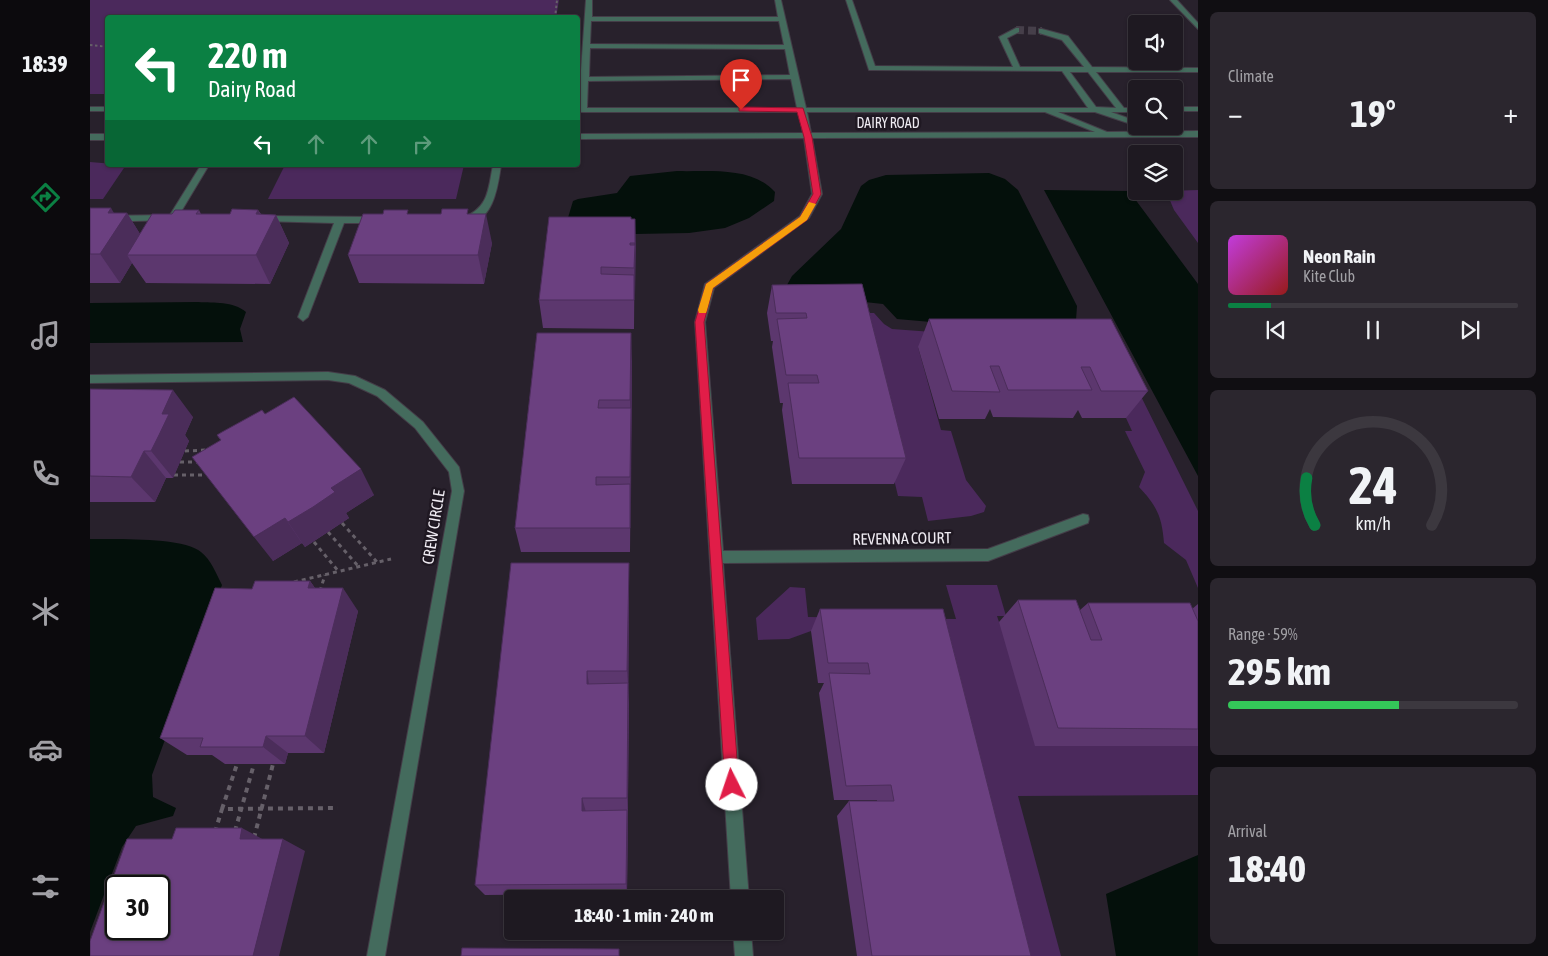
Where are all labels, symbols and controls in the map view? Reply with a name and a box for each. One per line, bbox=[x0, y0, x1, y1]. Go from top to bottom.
map controls bbox=[1128, 15, 1183, 200]
button: sound bbox=[1128, 15, 1183, 70]
icon: left bbox=[125, 35, 190, 100]
text: 220 m bbox=[208, 35, 287, 75]
text: 18:39 bbox=[22, 51, 68, 77]
pin bbox=[720, 59, 762, 110]
icon: arrive bbox=[727, 66, 755, 94]
text: Climate bbox=[1228, 67, 1274, 85]
text: Dairy Road bbox=[208, 76, 296, 102]
button: search bbox=[1128, 80, 1183, 135]
text: 19° bbox=[1350, 92, 1396, 135]
text: − bbox=[1228, 97, 1243, 129]
text: + bbox=[1503, 97, 1518, 129]
street label: DAIRY ROAD bbox=[856, 115, 920, 131]
icon: left bbox=[249, 130, 277, 158]
icon: ahead bbox=[302, 130, 330, 158]
icon: ahead bbox=[355, 130, 383, 158]
icon: right bbox=[408, 130, 436, 158]
button: layers bbox=[1128, 145, 1183, 200]
icon: directions bbox=[28, 180, 63, 215]
text: Neon Rain bbox=[1303, 245, 1375, 267]
text: Kite Club bbox=[1303, 267, 1355, 285]
icon: previous bbox=[1262, 316, 1290, 344]
icon: pause bbox=[1359, 316, 1387, 344]
icon: next bbox=[1456, 316, 1484, 344]
icon: music bbox=[28, 318, 63, 353]
text: 24 bbox=[1349, 455, 1397, 515]
icon: phone bbox=[28, 456, 63, 491]
street label: CREW CIRCLE bbox=[418, 488, 448, 566]
text: km/h bbox=[1355, 513, 1391, 534]
street label: REVENNA COURT bbox=[852, 528, 952, 548]
icon: climate bbox=[28, 594, 63, 629]
text: Range · 59% bbox=[1228, 625, 1298, 643]
text: 295 km bbox=[1228, 650, 1331, 693]
icon: car bbox=[28, 732, 63, 767]
position arrow bbox=[705, 758, 757, 810]
text: Arrival bbox=[1228, 822, 1267, 840]
text: 18:40 bbox=[1228, 847, 1306, 890]
icon: filters bbox=[28, 869, 63, 904]
speed limit sign: 30 bbox=[105, 875, 170, 940]
text: 18:40 · 1 min · 240 m bbox=[574, 904, 714, 926]

